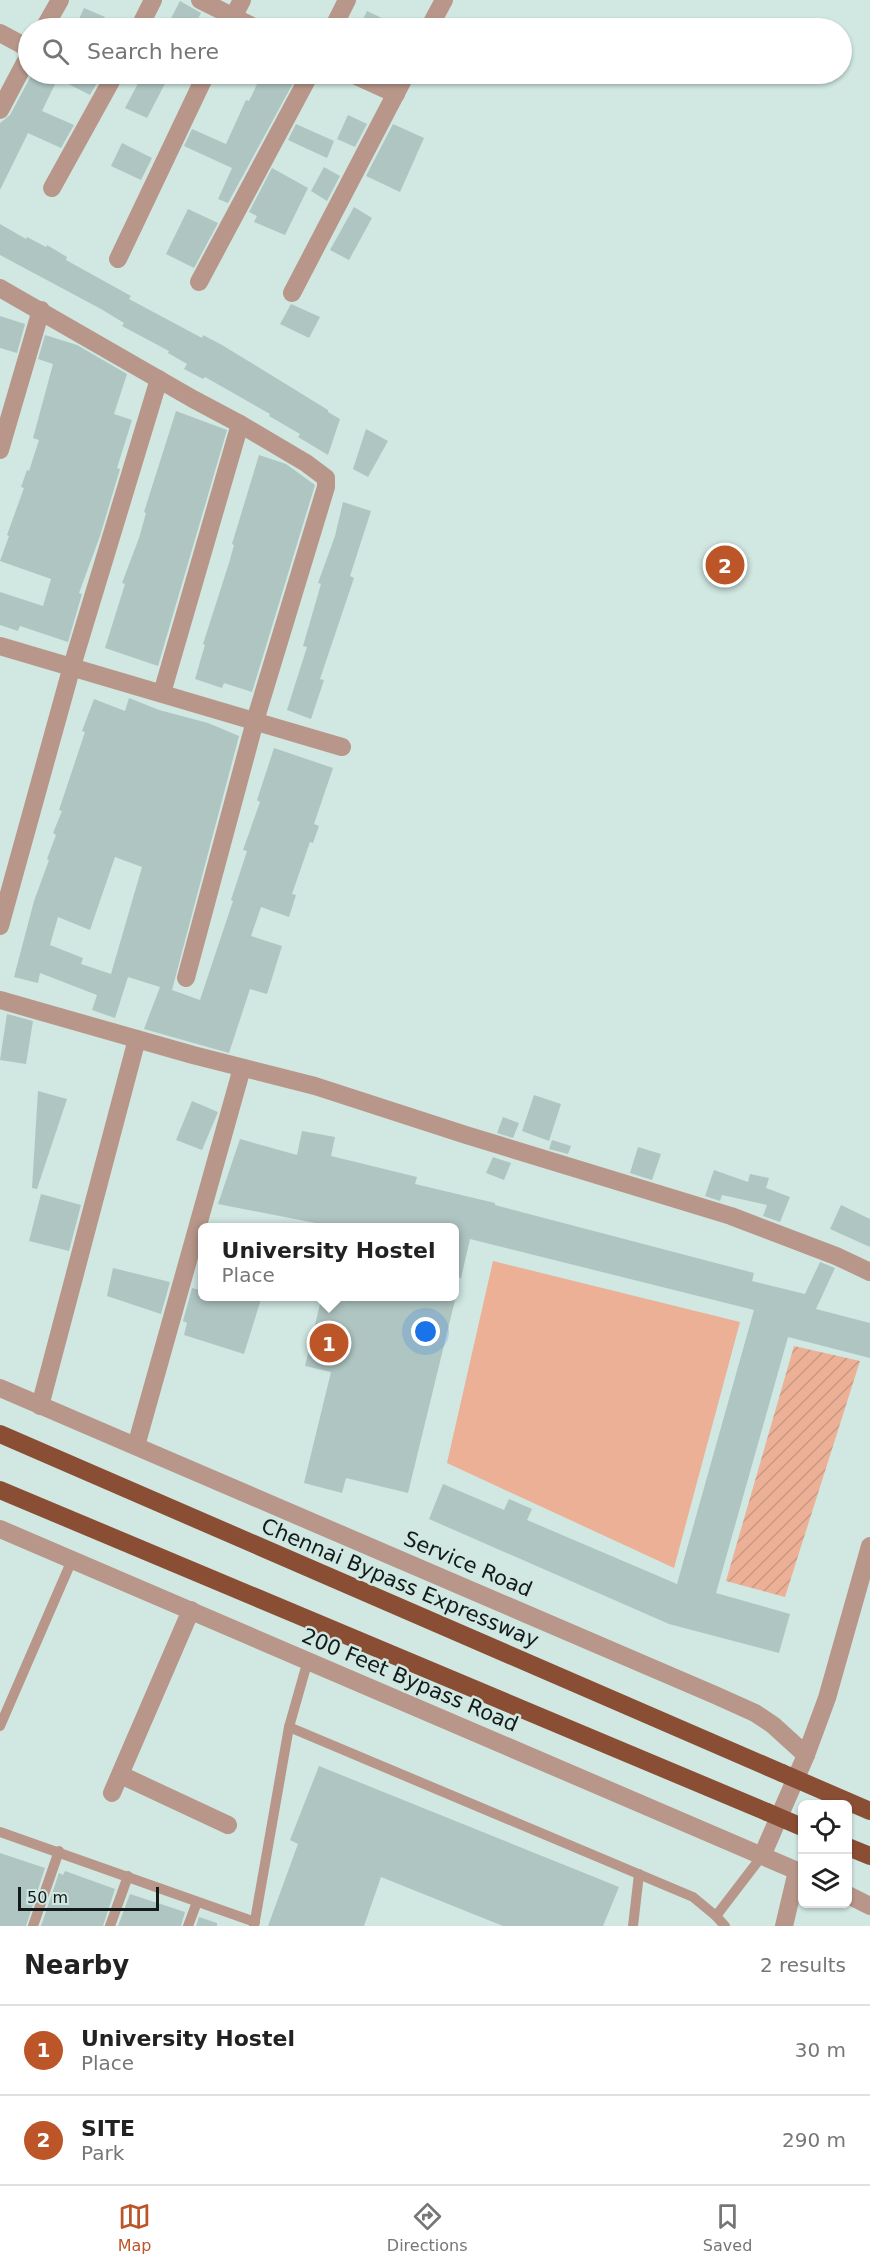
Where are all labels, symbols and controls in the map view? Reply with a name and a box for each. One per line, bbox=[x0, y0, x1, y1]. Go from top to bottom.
search box bbox=[18, 18, 852, 84]
icon: search bbox=[39, 35, 72, 68]
text: Search here bbox=[87, 39, 219, 64]
pin: 2 bbox=[706, 542, 744, 588]
popup bbox=[198, 1223, 459, 1301]
text: University Hostel bbox=[222, 1238, 435, 1263]
text: Place bbox=[222, 1263, 275, 1287]
your location bbox=[411, 1317, 440, 1346]
pin: 1 bbox=[310, 1320, 348, 1366]
street label: Chennai Bypass Expressway bbox=[258, 1514, 542, 1652]
street label: Service Road bbox=[400, 1526, 536, 1602]
street label: 200 Feet Bypass Road bbox=[298, 1623, 522, 1737]
map controls bbox=[798, 1800, 852, 1908]
button: locate bbox=[798, 1800, 852, 1854]
button: layers bbox=[798, 1854, 852, 1908]
scale bar bbox=[18, 1884, 159, 1912]
text: 50 m bbox=[27, 1888, 68, 1907]
text: Nearby bbox=[24, 1950, 129, 1980]
text: 2 results bbox=[760, 1953, 846, 1977]
text: University Hostel bbox=[81, 2026, 295, 2051]
text: 1 bbox=[37, 2038, 50, 2062]
text: 30 m bbox=[795, 2038, 846, 2062]
text: Place bbox=[81, 2051, 134, 2075]
text: SITE bbox=[81, 2116, 135, 2141]
text: 2 bbox=[37, 2128, 50, 2152]
text: 290 m bbox=[782, 2128, 846, 2152]
text: Park bbox=[81, 2141, 124, 2165]
tab: Map bbox=[118, 2200, 151, 2255]
tab: Directions bbox=[387, 2200, 467, 2255]
tab: Saved bbox=[703, 2200, 752, 2255]

